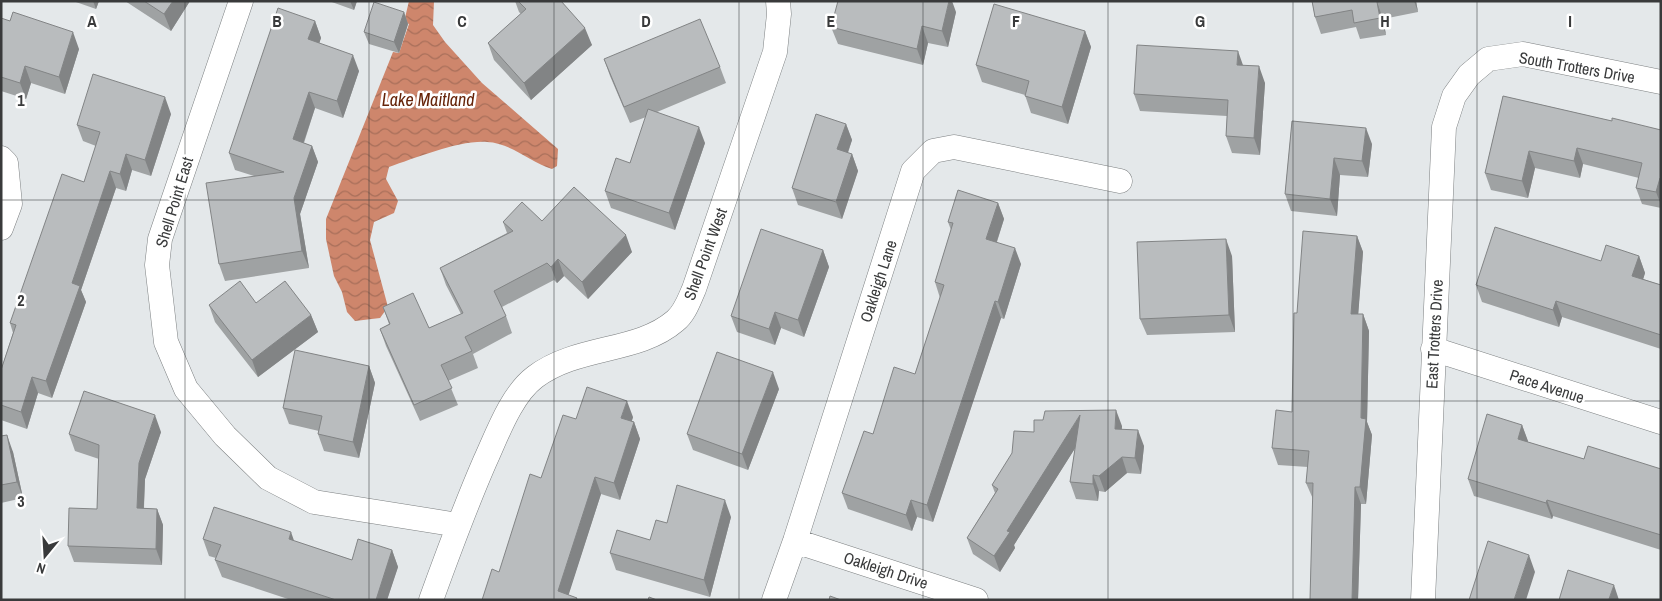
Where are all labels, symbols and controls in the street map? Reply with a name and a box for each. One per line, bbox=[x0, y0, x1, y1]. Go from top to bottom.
text: A bbox=[87, 10, 97, 32]
text: B bbox=[272, 10, 282, 32]
text: C bbox=[457, 10, 467, 32]
text: D bbox=[641, 10, 651, 32]
text: E bbox=[827, 10, 836, 32]
text: F bbox=[1012, 10, 1020, 32]
text: G bbox=[1195, 10, 1205, 32]
text: H bbox=[1380, 10, 1390, 32]
text: I bbox=[1568, 10, 1572, 32]
street label: South Trotters Drive bbox=[1517, 46, 1637, 88]
water label: Lake Maitland bbox=[382, 87, 475, 112]
text: 1 bbox=[17, 89, 25, 111]
street label: Shell Point East bbox=[150, 154, 198, 250]
street label: Shell Point West bbox=[678, 204, 732, 303]
street label: Oakleigh Lane bbox=[854, 237, 902, 325]
street label: East Trotters Drive bbox=[1420, 279, 1448, 389]
text: 2 bbox=[17, 289, 25, 311]
street label: Pace Avenue bbox=[1507, 364, 1587, 408]
text: 3 bbox=[17, 490, 25, 512]
north arrow bbox=[20, 531, 70, 581]
street label: Oakleigh Drive bbox=[841, 546, 931, 594]
text: N bbox=[34, 559, 48, 578]

